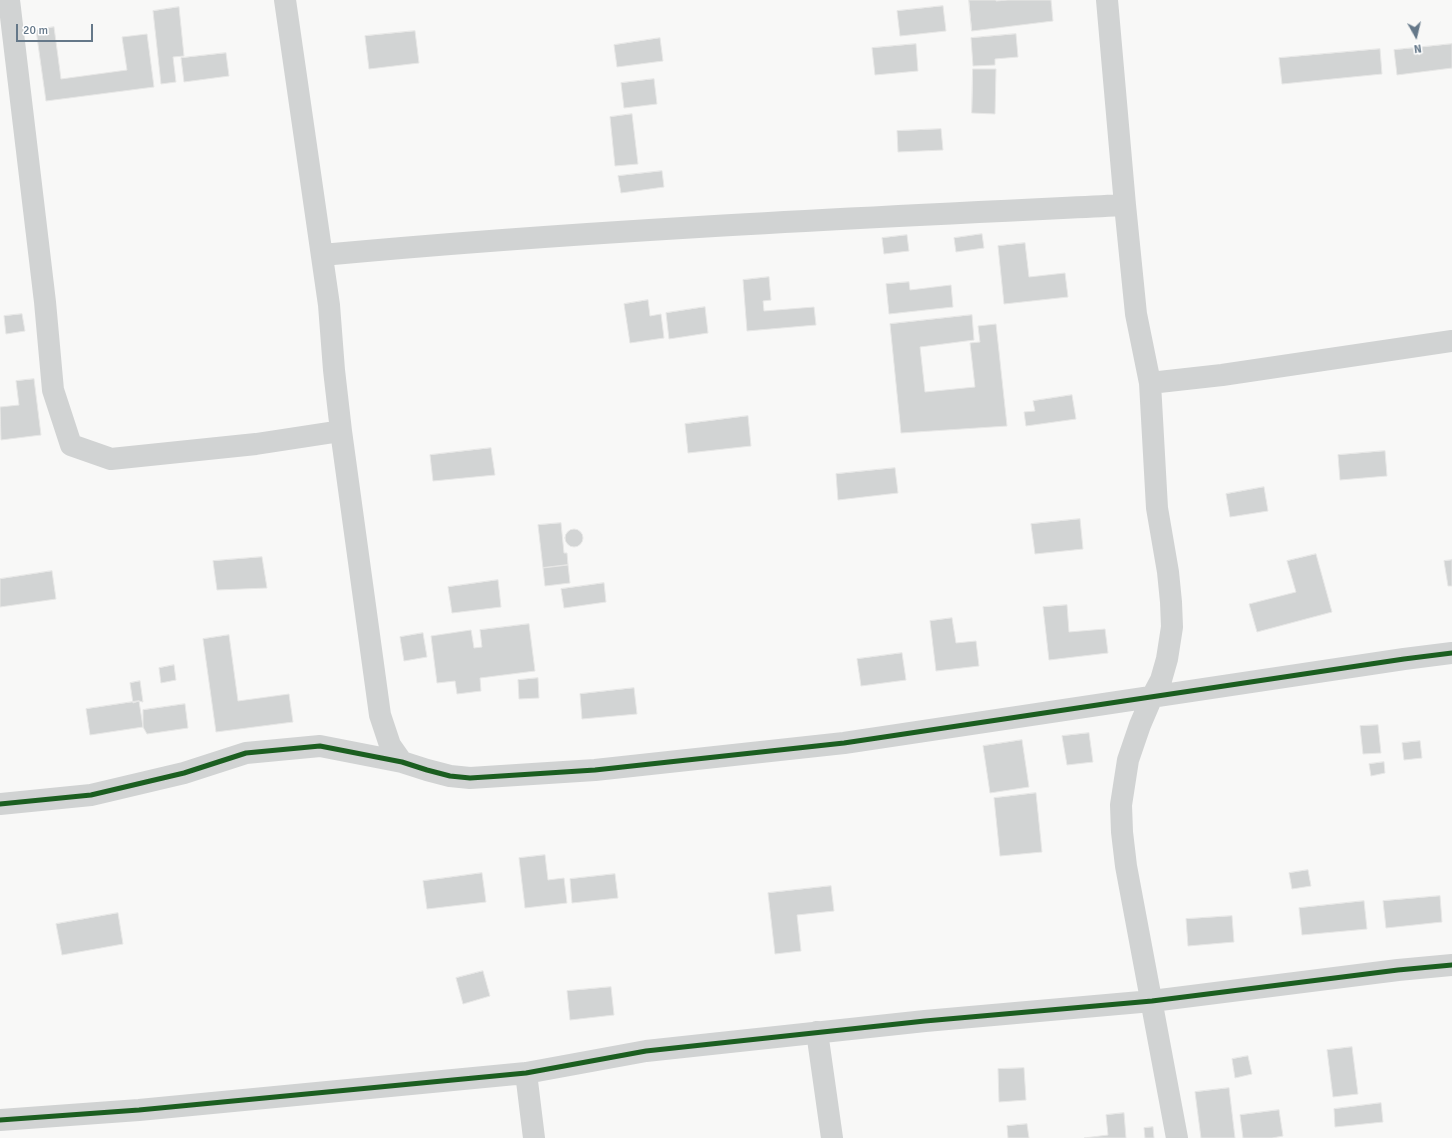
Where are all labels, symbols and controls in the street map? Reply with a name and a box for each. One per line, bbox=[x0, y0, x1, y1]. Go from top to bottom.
scale bar bbox=[18, 16, 95, 42]
north arrow bbox=[1396, 16, 1436, 56]
text: 20 m bbox=[23, 23, 48, 38]
text: N bbox=[1413, 41, 1422, 55]

